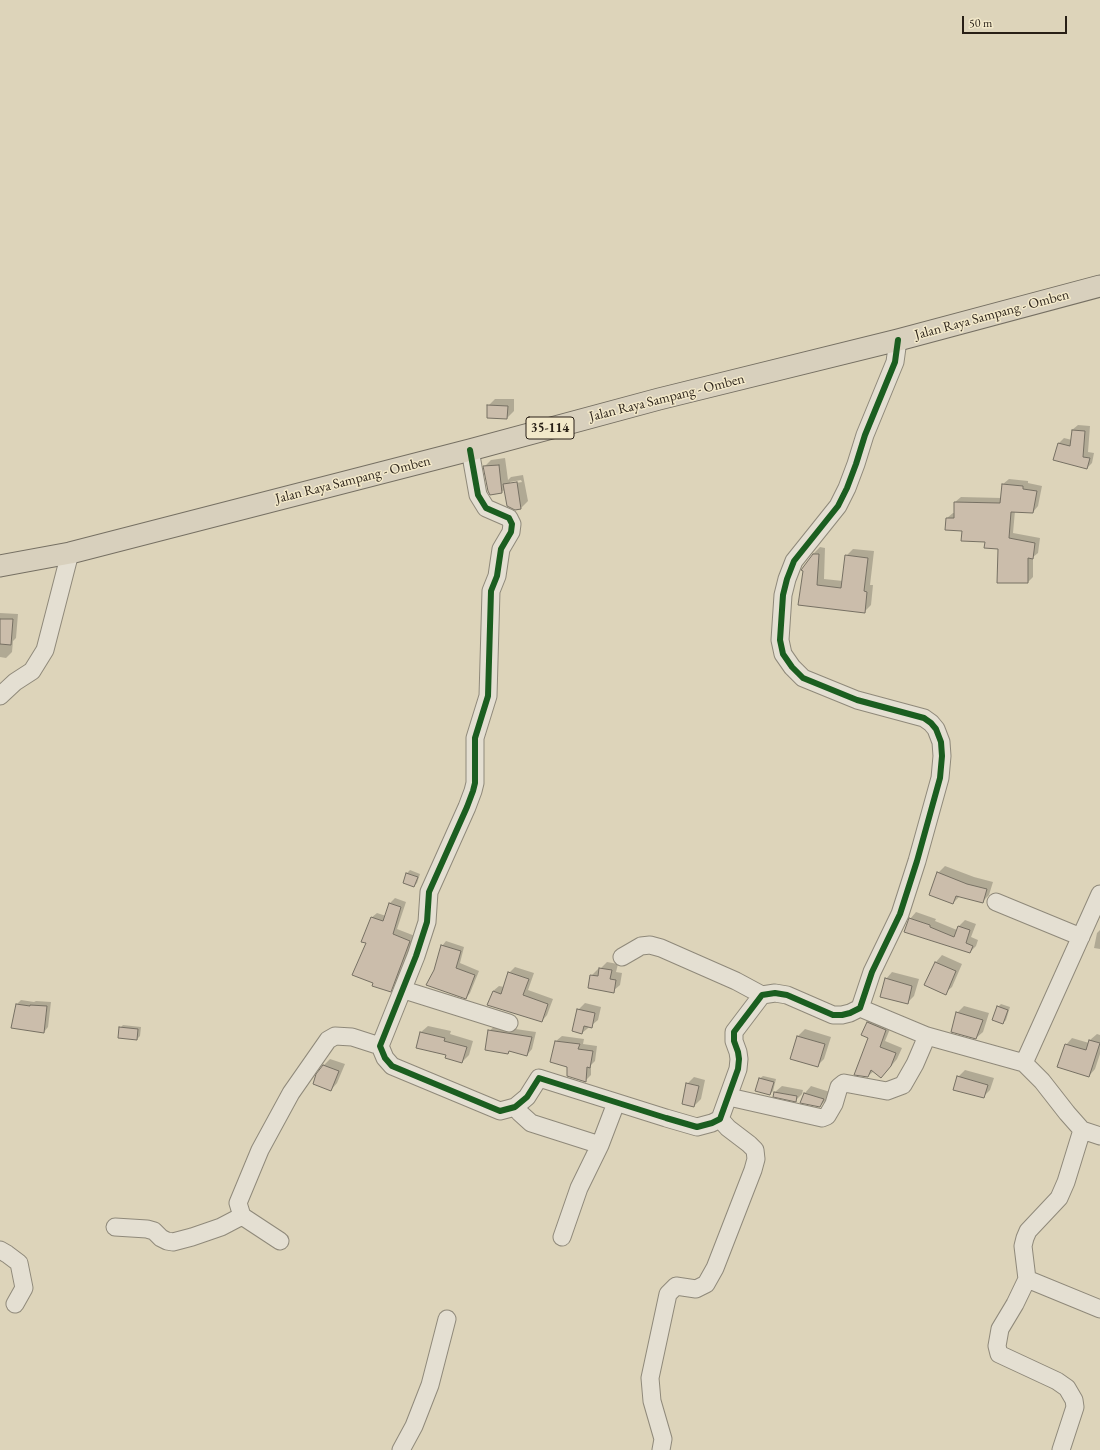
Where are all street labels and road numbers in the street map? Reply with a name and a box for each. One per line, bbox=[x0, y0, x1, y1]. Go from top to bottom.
street label: Jalan Raya Sampang - Omben bbox=[913, 286, 1071, 344]
street label: Jalan Raya Sampang - Omben bbox=[588, 371, 746, 425]
road number: 35-114 bbox=[526, 417, 574, 439]
street label: Jalan Raya Sampang - Omben bbox=[274, 453, 432, 507]

